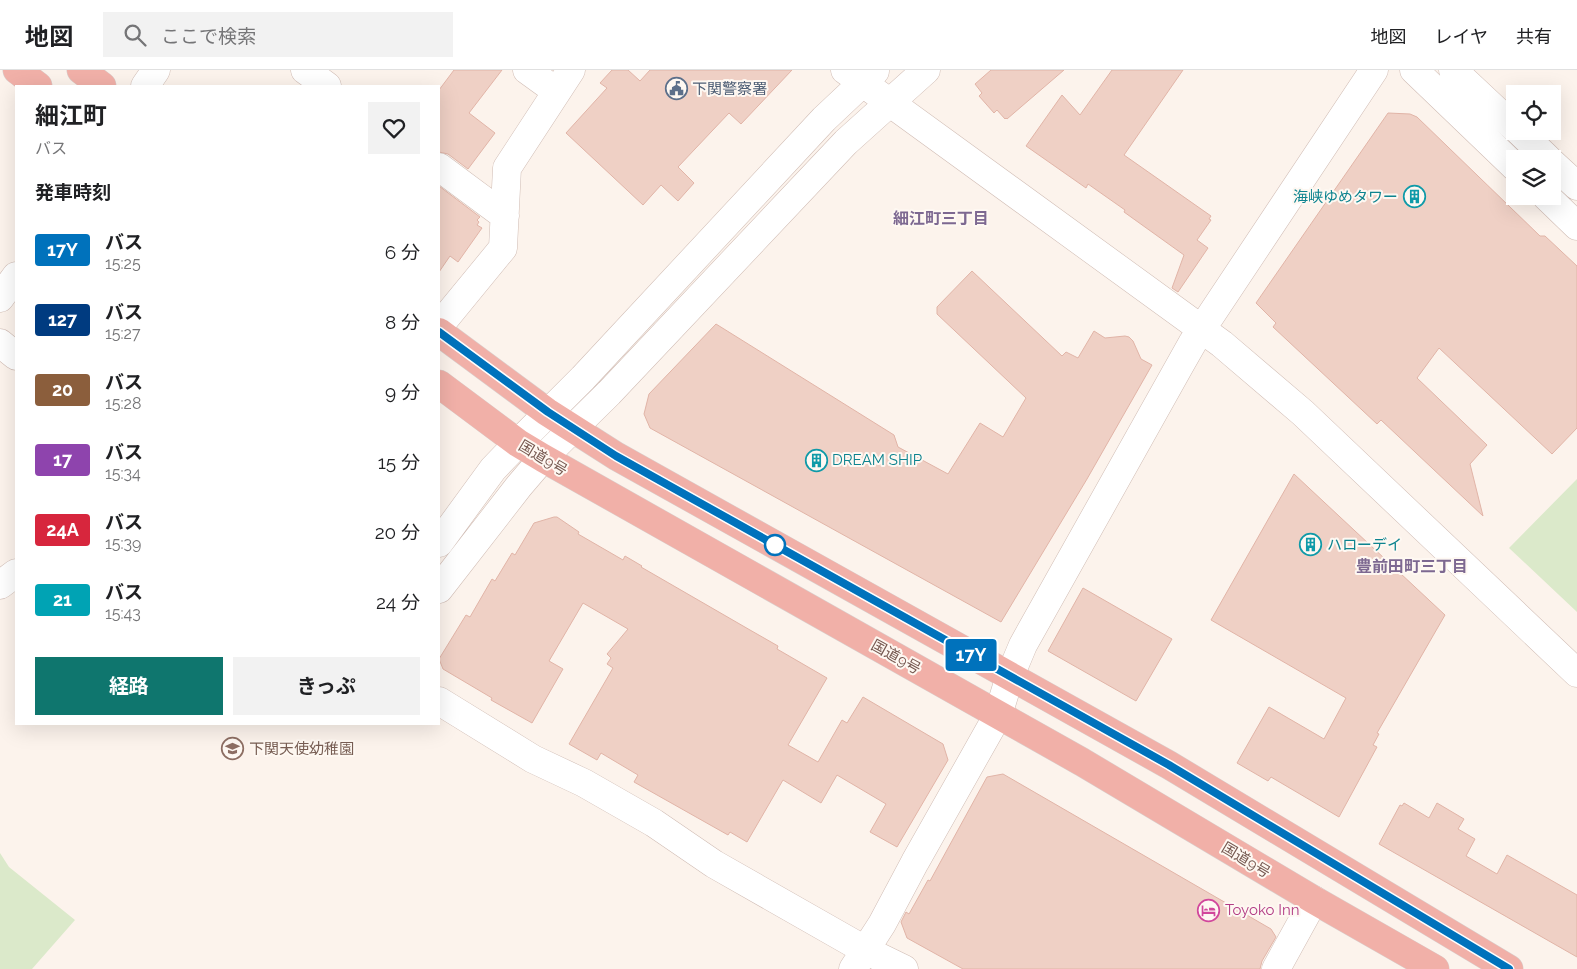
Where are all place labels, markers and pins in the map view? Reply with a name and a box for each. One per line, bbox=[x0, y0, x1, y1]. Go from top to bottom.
public building icon: 下関警察署 bbox=[664, 77, 688, 101]
place label: 下関警察署 bbox=[692, 80, 767, 98]
building icon: 海峡ゆめタワー bbox=[1402, 185, 1426, 209]
place label: 海峡ゆめタワー bbox=[1293, 188, 1398, 206]
building icon: DREAM SHIP bbox=[804, 448, 828, 472]
place label: DREAM SHIP bbox=[832, 451, 922, 469]
building icon: ハローデイ bbox=[1299, 533, 1323, 557]
unlabelled marker bbox=[764, 534, 786, 556]
place label: ハローデイ bbox=[1327, 536, 1402, 554]
school or university icon: 下関天使幼稚園 bbox=[221, 737, 245, 761]
place label: 下関天使幼稚園 bbox=[249, 740, 354, 758]
hotel icon: Toyoko Inn bbox=[1197, 898, 1221, 922]
place label: Toyoko Inn bbox=[1225, 901, 1299, 919]

